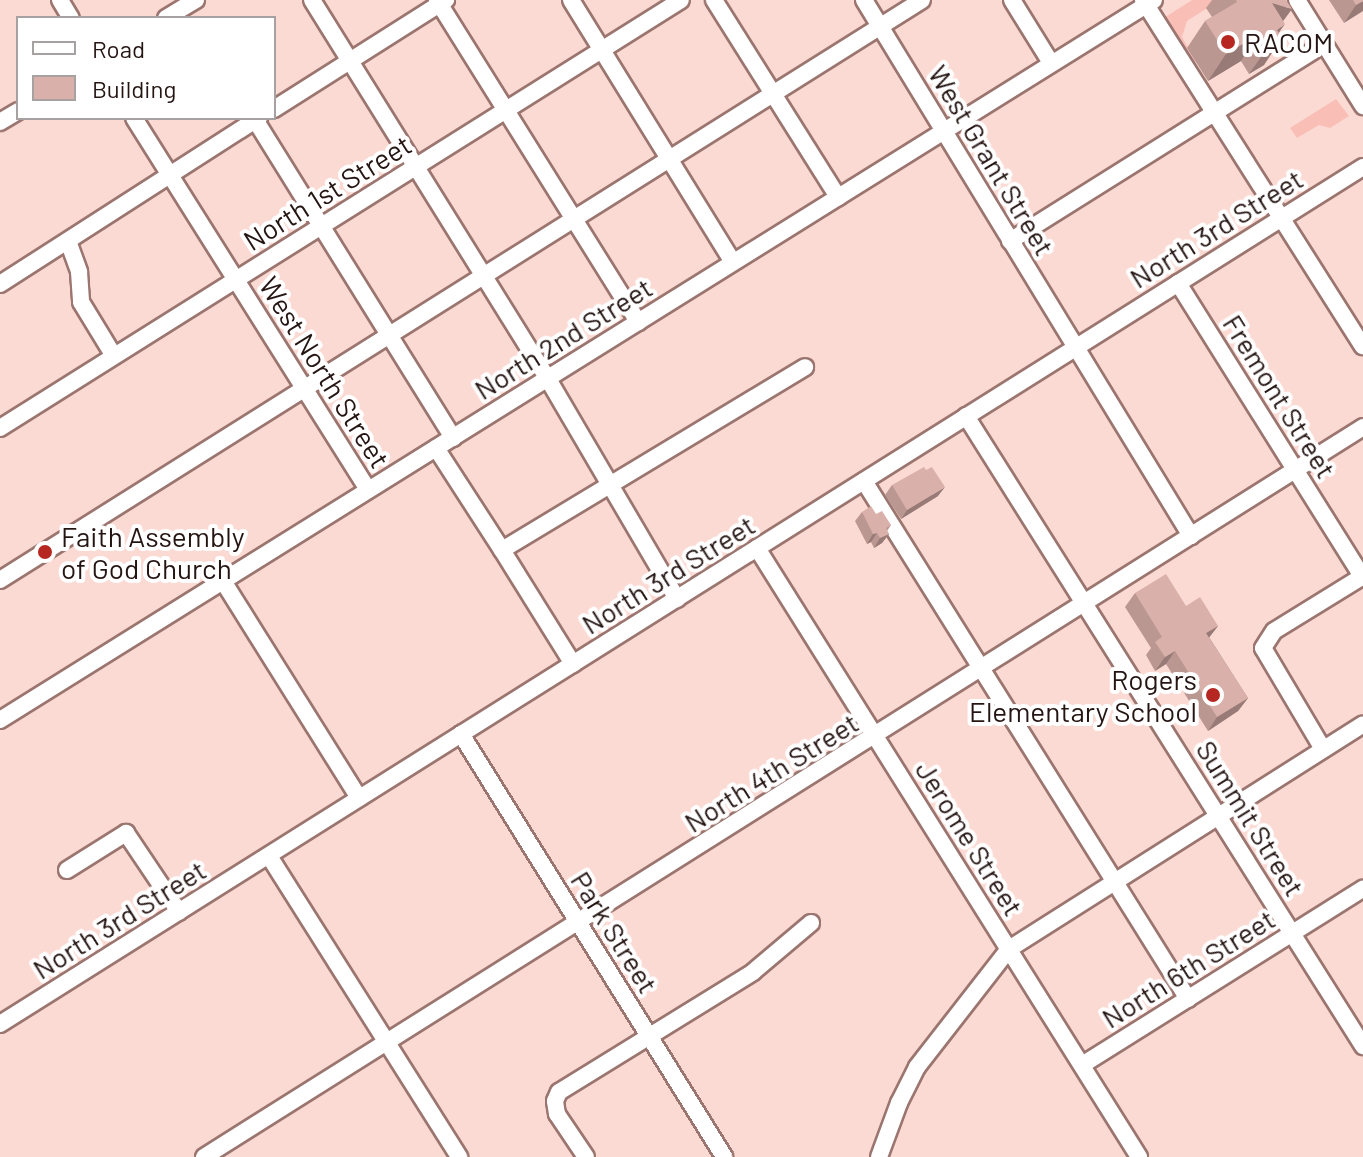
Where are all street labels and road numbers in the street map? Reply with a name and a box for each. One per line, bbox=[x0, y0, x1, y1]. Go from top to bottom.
street label: West Grant Street bbox=[922, 59, 1062, 261]
street label: North 1st Street bbox=[237, 127, 417, 257]
street label: North 3rd Street bbox=[1123, 161, 1309, 295]
street label: West North Street bbox=[253, 270, 397, 474]
street label: North 2nd Street bbox=[468, 270, 658, 406]
street label: Fremont Street bbox=[1216, 308, 1344, 484]
street label: North 3rd Street bbox=[575, 507, 761, 641]
street label: North 4th Street bbox=[678, 705, 864, 839]
street label: Summit Street bbox=[1190, 734, 1312, 902]
street label: Jerome Street bbox=[909, 754, 1031, 922]
street label: North 3rd Street bbox=[26, 852, 212, 986]
street label: Park Street bbox=[564, 865, 666, 999]
street label: North 6th Street bbox=[1095, 901, 1281, 1035]

